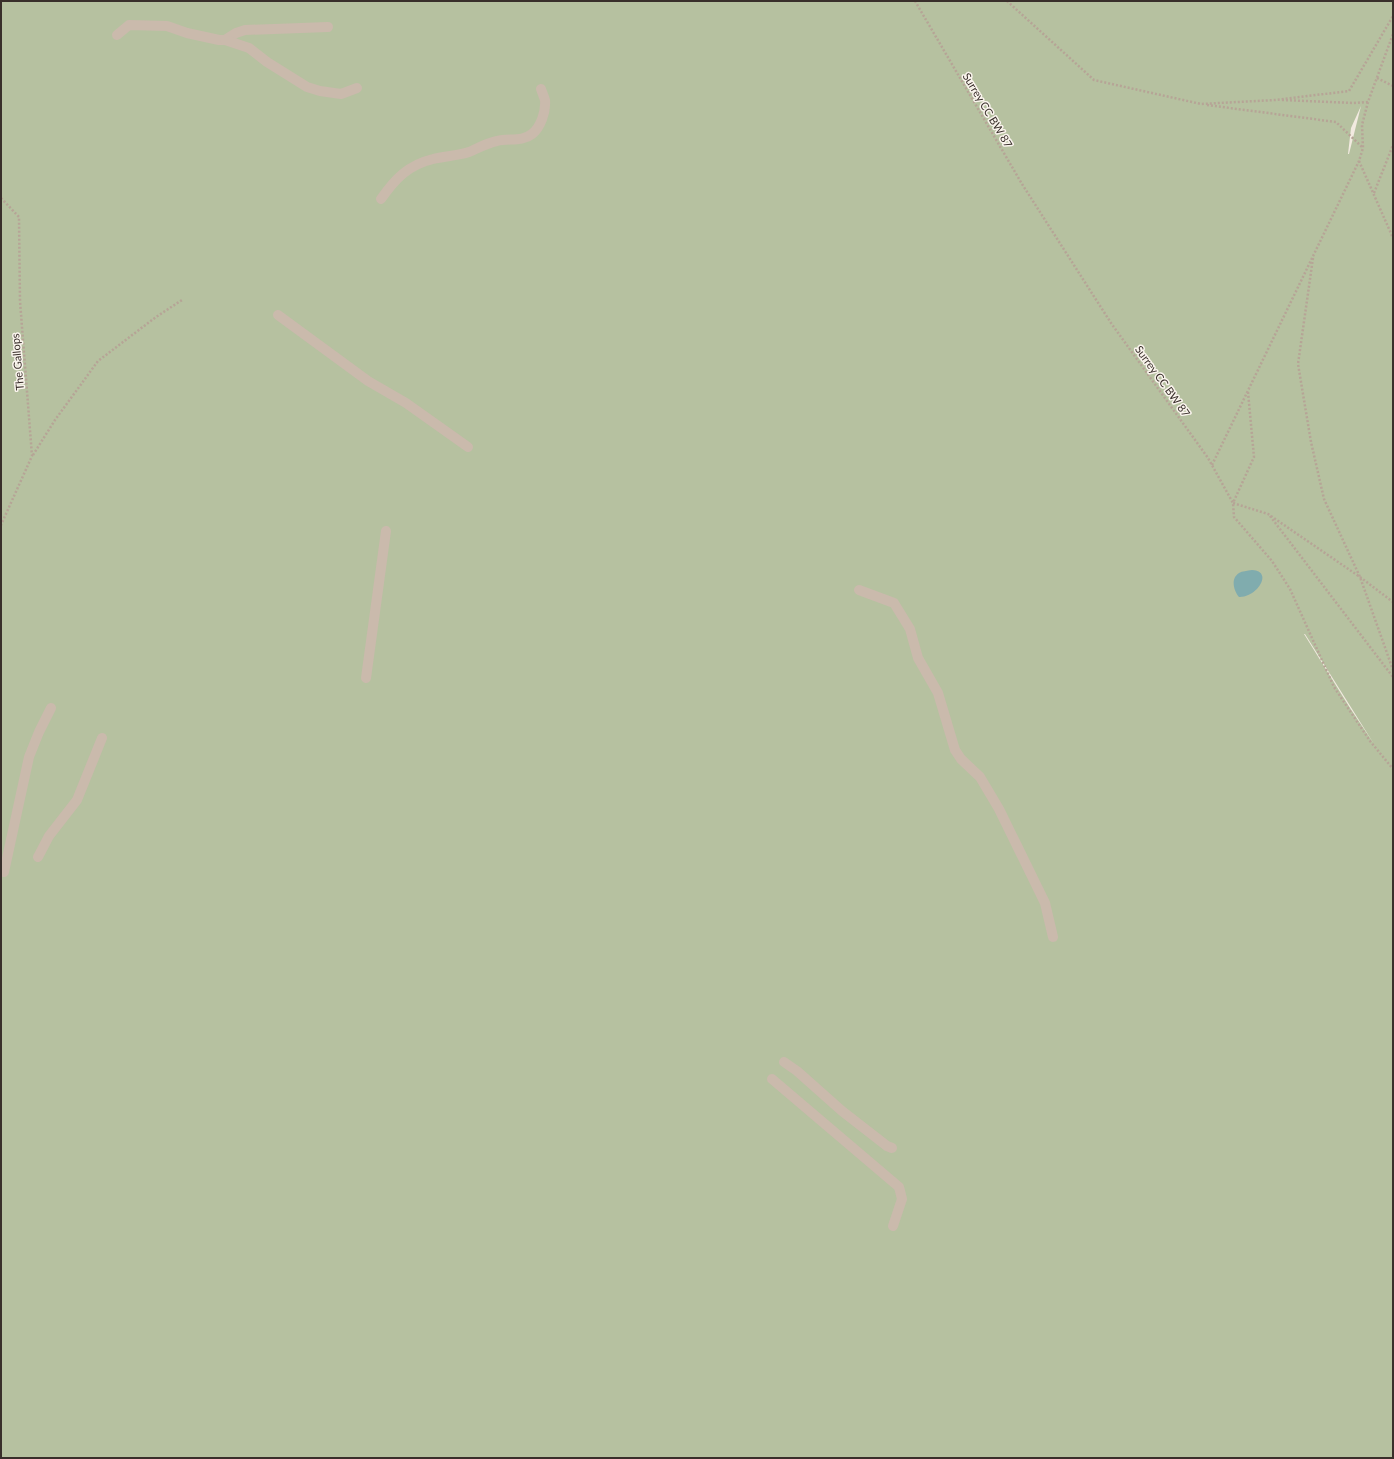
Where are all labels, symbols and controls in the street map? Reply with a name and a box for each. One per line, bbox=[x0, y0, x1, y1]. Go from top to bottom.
street label: Surrey CC BW 87 bbox=[961, 70, 1015, 150]
street label: The Gallops bbox=[8, 333, 26, 391]
street label: Surrey CC BW 87 bbox=[1133, 343, 1193, 419]

